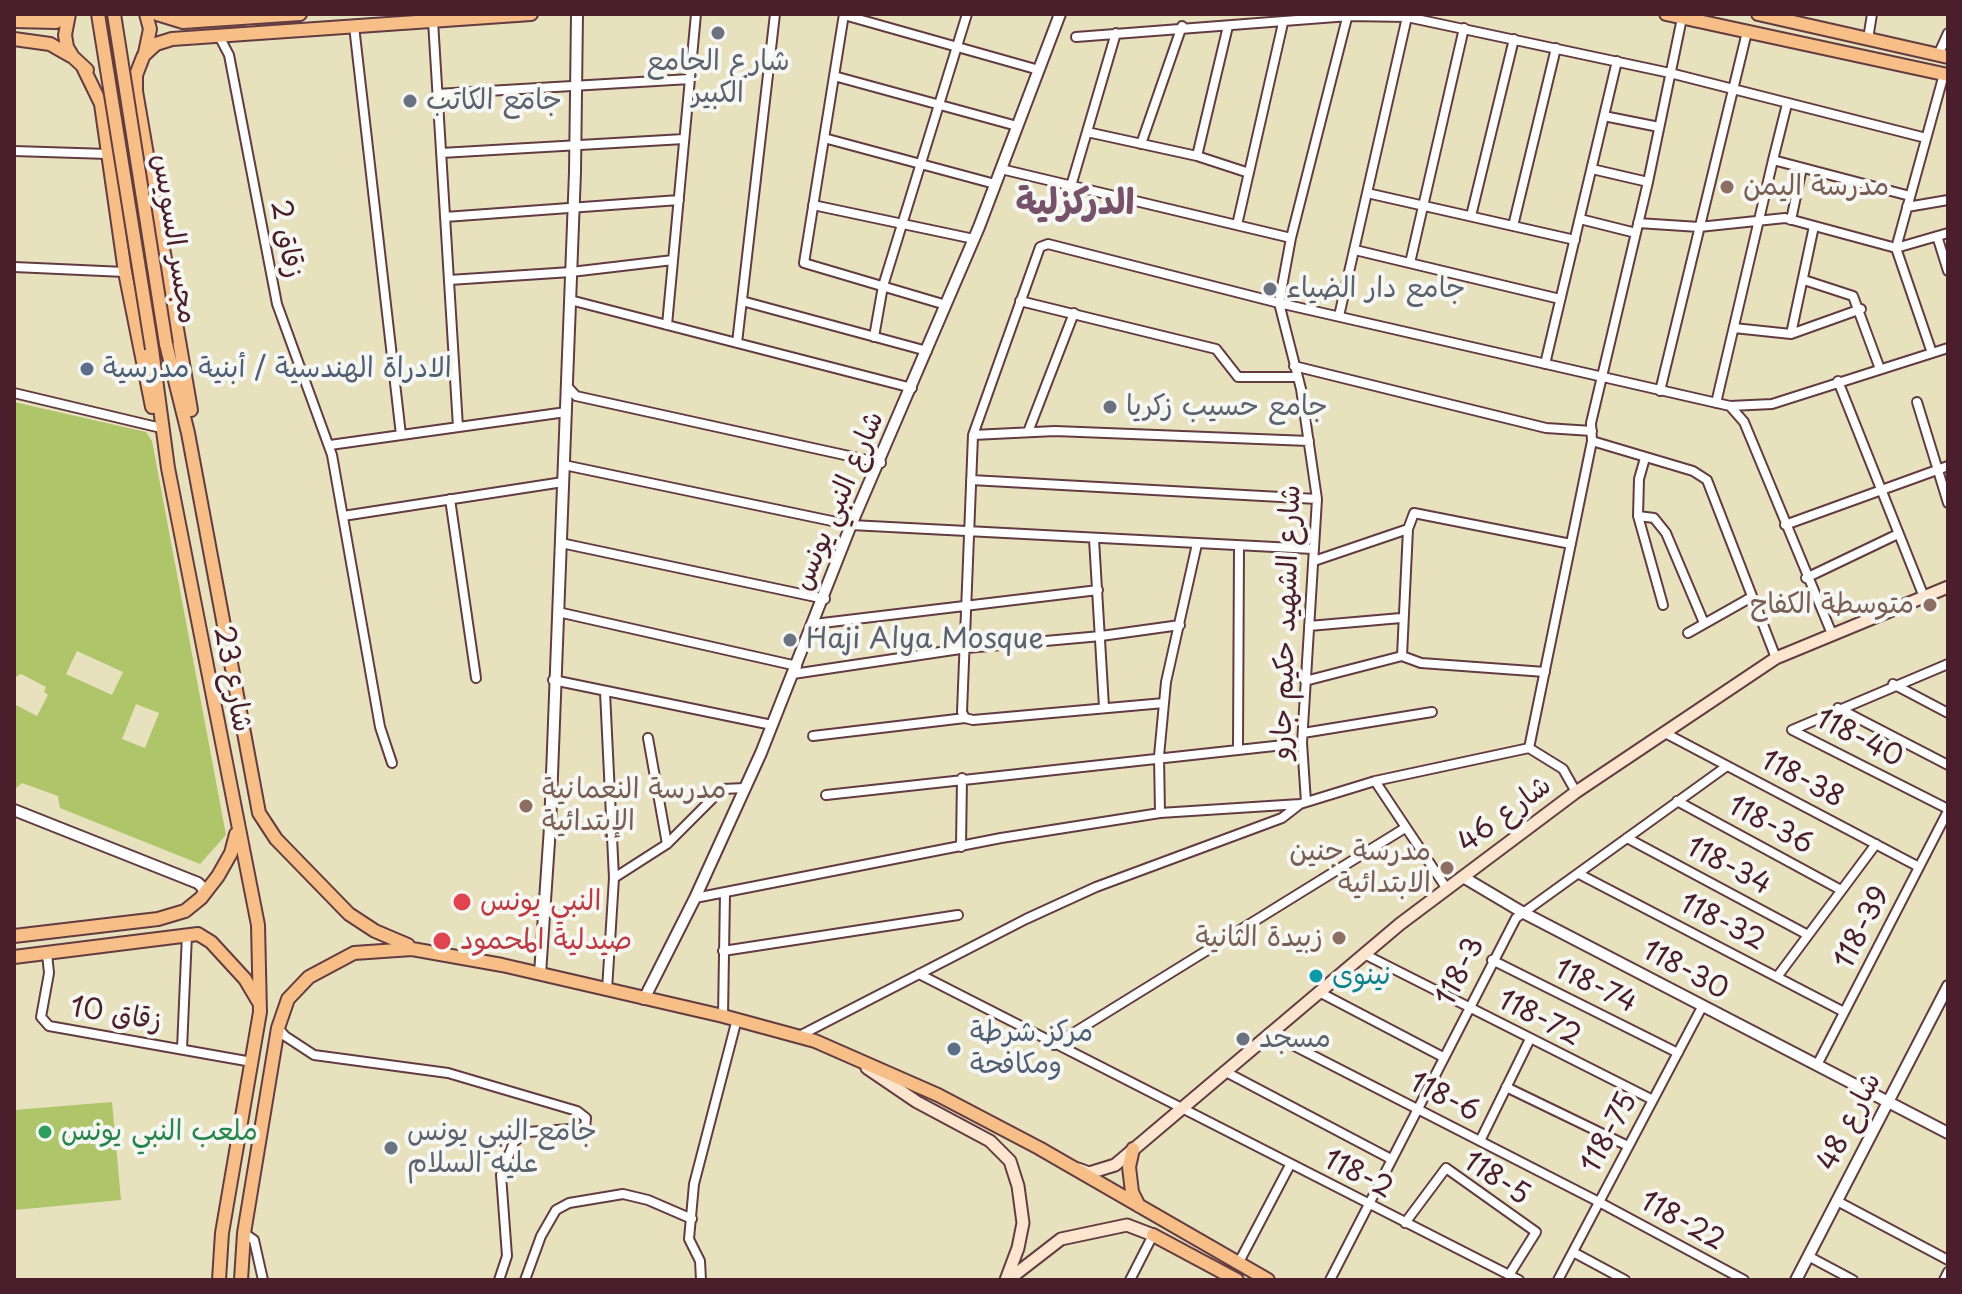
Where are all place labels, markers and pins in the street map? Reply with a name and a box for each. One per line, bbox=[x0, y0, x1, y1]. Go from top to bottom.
marker: شارع الجامع الكبير bbox=[709, 24, 727, 42]
place label: شارع الجامع الكبير bbox=[646, 45, 790, 111]
place label: جامع الكاتب bbox=[426, 84, 562, 118]
marker: جامع الكاتب bbox=[401, 92, 419, 110]
place label: مدرسة اليمن bbox=[1743, 170, 1889, 204]
marker: مدرسة اليمن bbox=[1718, 178, 1736, 196]
place label: جامع دار الضياء bbox=[1286, 272, 1465, 306]
marker: جامع دار الضياء bbox=[1261, 280, 1279, 298]
place label: الادراة الهندسية / أبنية مدرسية bbox=[103, 352, 452, 386]
marker: الادراة الهندسية / أبنية مدرسية bbox=[78, 360, 96, 378]
place label: جامع حسيب زكريا bbox=[1126, 390, 1328, 424]
marker: جامع حسيب زكريا bbox=[1101, 398, 1119, 416]
place label: متوسطة الكفاح bbox=[1750, 588, 1914, 622]
marker: متوسطة الكفاح bbox=[1921, 596, 1939, 614]
place label: Haji Alya Mosque bbox=[806, 623, 1044, 657]
marker: Haji Alya Mosque bbox=[781, 631, 799, 649]
place label: مدرسة النعمانية الإبتدائية bbox=[542, 773, 726, 839]
marker: مدرسة النعمانية الإبتدائية bbox=[517, 797, 535, 815]
place label: مدرسة جنين الابتدائية bbox=[1289, 835, 1431, 901]
marker: مدرسة جنين الابتدائية bbox=[1438, 859, 1456, 877]
place label: النبي يونس bbox=[480, 885, 601, 919]
marker: النبي يونس bbox=[451, 891, 473, 913]
place label: زبيدة الثانية bbox=[1195, 921, 1323, 955]
place label: صيدلية المحمود bbox=[460, 924, 632, 958]
marker: زبيدة الثانية bbox=[1330, 929, 1348, 947]
marker: صيدلية المحمود bbox=[431, 930, 453, 952]
place label: نينوى bbox=[1332, 959, 1391, 993]
marker: نينوى bbox=[1307, 967, 1325, 985]
place label: مركز شرطة ومكافحة bbox=[970, 1016, 1093, 1082]
place label: مسجد bbox=[1259, 1022, 1331, 1056]
marker: مسجد bbox=[1234, 1030, 1252, 1048]
marker: مركز شرطة ومكافحة bbox=[945, 1040, 963, 1058]
place label: ملعب النبي يونس bbox=[61, 1115, 258, 1149]
place label: جامع النبي يونس عليه السلام bbox=[407, 1115, 597, 1181]
marker: ملعب النبي يونس bbox=[36, 1123, 54, 1141]
marker: جامع النبي يونس عليه السلام bbox=[382, 1139, 400, 1157]

